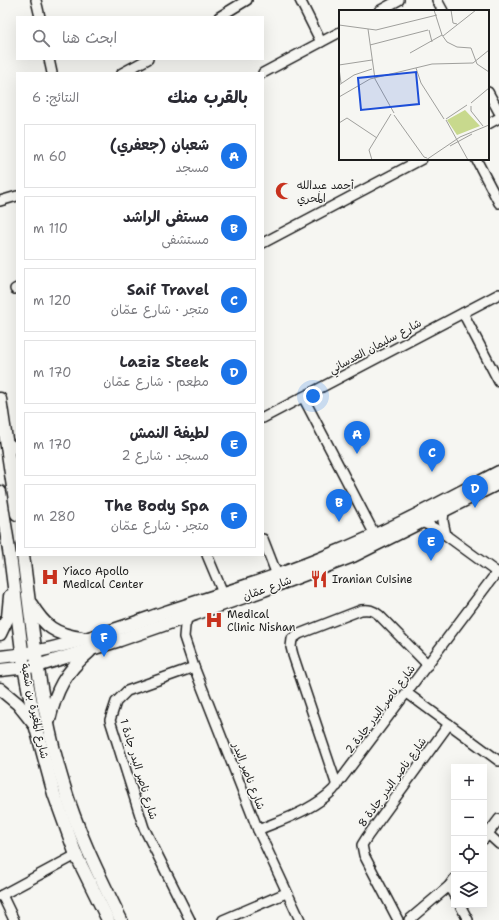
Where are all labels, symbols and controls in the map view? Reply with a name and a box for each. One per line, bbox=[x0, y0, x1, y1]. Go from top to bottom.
inset map bbox=[339, 10, 489, 160]
search box bbox=[16, 16, 264, 60]
icon: search bbox=[30, 27, 52, 49]
text: ابحث هنا bbox=[62, 28, 117, 48]
text: بالقرب منك bbox=[168, 86, 248, 108]
text: النتائج: 6 bbox=[32, 89, 79, 106]
text: شعبان (جعفري) bbox=[110, 135, 209, 155]
text: 60 m bbox=[33, 148, 67, 165]
text: A bbox=[229, 148, 239, 165]
text: مسجد bbox=[176, 159, 209, 176]
place label: أحمد عبدالله المحري bbox=[297, 178, 354, 207]
mosque icon: أحمد عبدالله المحري bbox=[274, 181, 294, 201]
text: مستفى الراشد bbox=[123, 207, 209, 227]
text: 110 m bbox=[33, 220, 68, 237]
text: B bbox=[230, 220, 238, 237]
text: مستشفى bbox=[161, 231, 209, 248]
text: Saif Travel bbox=[127, 280, 209, 300]
text: 120 m bbox=[33, 292, 71, 309]
text: C bbox=[230, 292, 238, 309]
text: متجر · شارع عمّان bbox=[111, 301, 209, 318]
street label: شارع سليمان العدساني bbox=[326, 316, 426, 380]
text: Laziz Steek bbox=[119, 352, 209, 372]
text: 170 m bbox=[33, 364, 71, 381]
text: D bbox=[229, 364, 239, 381]
text: مطعم · شارع عمّان bbox=[103, 373, 209, 390]
your location bbox=[303, 386, 323, 406]
pin: A bbox=[344, 421, 370, 454]
text: لطيفة النمش bbox=[130, 423, 209, 443]
text: 170 m bbox=[33, 436, 71, 453]
text: E bbox=[230, 436, 238, 453]
pin: C bbox=[419, 439, 445, 472]
text: مسجد · شارع 2 bbox=[121, 447, 209, 464]
pin: D bbox=[462, 475, 488, 508]
pin: B bbox=[326, 489, 352, 522]
text: The Body Spa bbox=[105, 496, 209, 516]
text: 280 m bbox=[33, 508, 75, 525]
text: F bbox=[230, 508, 238, 525]
text: متجر · شارع عمّان bbox=[111, 517, 209, 534]
pin: E bbox=[418, 528, 444, 561]
place label: Yiaco Apollo Medical Center bbox=[63, 564, 144, 592]
hospital icon: Yiaco Apollo Medical Center bbox=[40, 567, 60, 587]
restaurant icon: Iranian Cuisine bbox=[309, 569, 329, 589]
place label: Iranian Cuisine bbox=[332, 572, 413, 587]
street label: شارع عمّان bbox=[241, 573, 294, 605]
place label: Medical Clinic Nishan bbox=[227, 607, 296, 635]
hospital icon: Medical Clinic Nishan bbox=[204, 610, 224, 630]
pin: F bbox=[91, 624, 117, 657]
street label: شارع المغيرة بن شعبة bbox=[16, 662, 52, 760]
street label: شارع ناصر البدر جادة 2 bbox=[342, 662, 420, 757]
street label: شارع ناصر البدر جادة 1 bbox=[115, 717, 161, 822]
street label: شارع ناصر البدر جادة 8 bbox=[355, 734, 431, 831]
street label: شارع ناصر البدر bbox=[228, 739, 268, 812]
map controls bbox=[451, 764, 487, 908]
button: + bbox=[451, 764, 487, 800]
button: − bbox=[451, 800, 487, 836]
button: locate bbox=[451, 836, 487, 872]
button: layers bbox=[451, 872, 487, 908]

